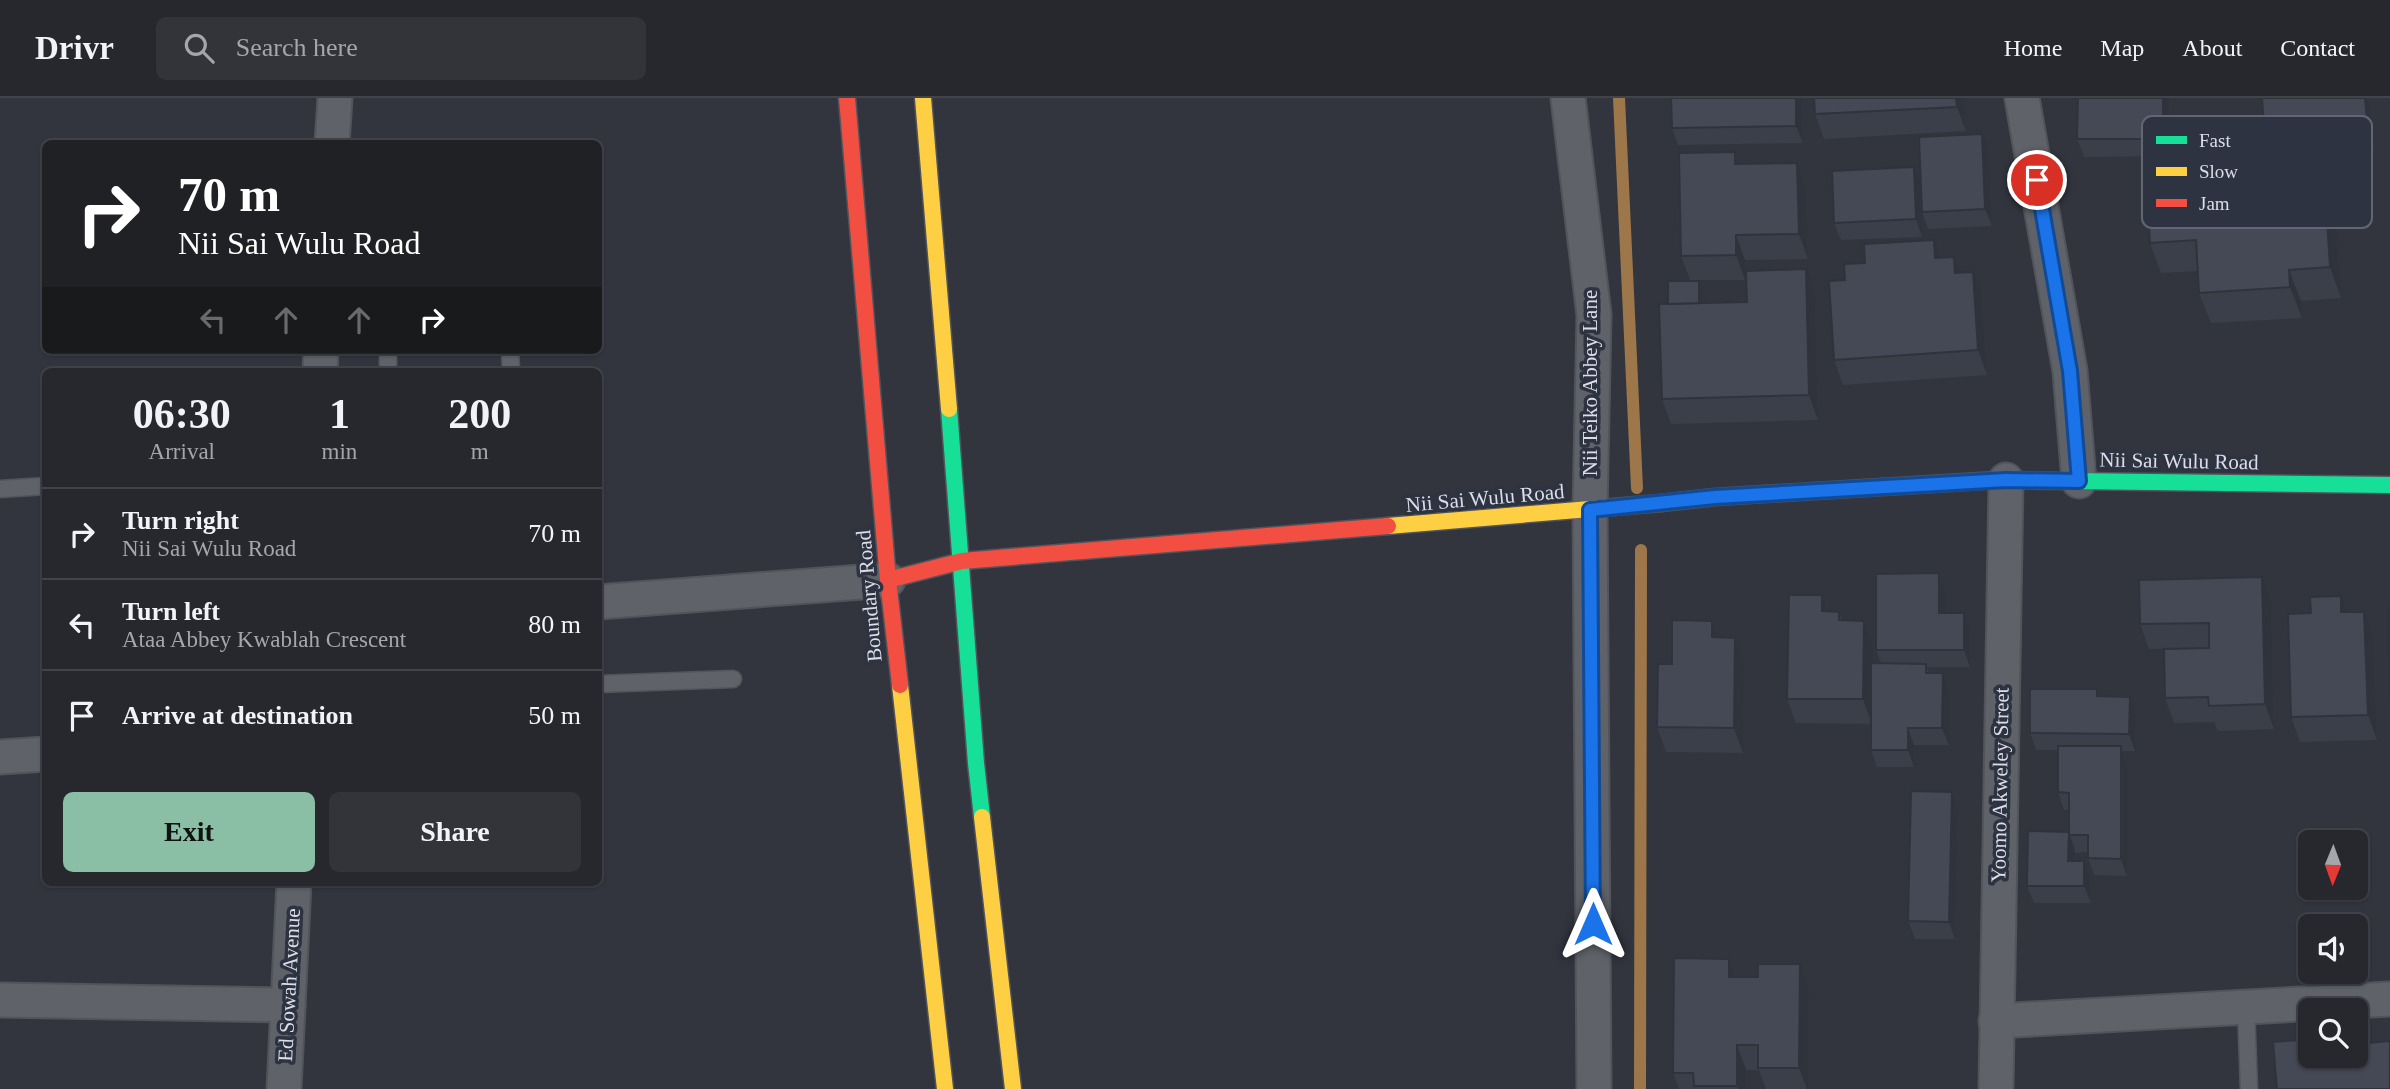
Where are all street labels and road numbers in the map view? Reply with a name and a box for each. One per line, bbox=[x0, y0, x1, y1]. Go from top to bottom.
street label: Nii Teiko Abbey Lane bbox=[1578, 290, 1602, 476]
street label: Nii Sai Wulu Road bbox=[2099, 448, 2259, 474]
street label: Nii Sai Wulu Road bbox=[1405, 479, 1566, 517]
street label: Boundary Road bbox=[851, 529, 887, 663]
street label: Yoomo Akweley Street bbox=[1986, 687, 2014, 883]
street label: Ed Sowah Avenue bbox=[273, 908, 305, 1062]

